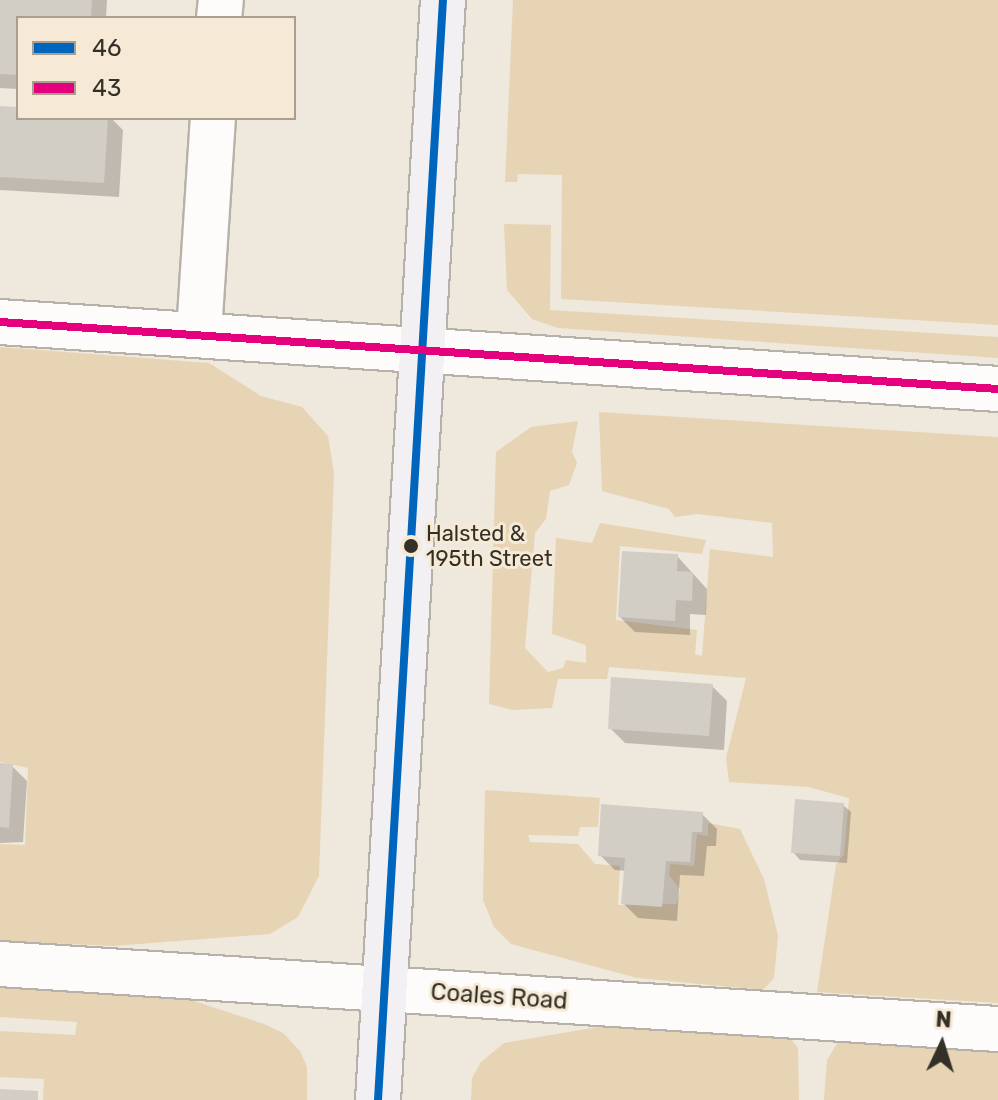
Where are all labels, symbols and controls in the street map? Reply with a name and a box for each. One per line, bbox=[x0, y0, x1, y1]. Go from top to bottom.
legend bbox=[16, 16, 296, 120]
text: 46 bbox=[92, 34, 121, 62]
text: 43 bbox=[92, 74, 121, 102]
place label: Halsted & 195th Street bbox=[426, 520, 553, 572]
marker: Halsted & 195th Street bbox=[403, 538, 419, 554]
street label: Coales Road bbox=[430, 978, 568, 1016]
north arrow bbox=[902, 1004, 982, 1084]
text: N bbox=[935, 1006, 953, 1034]

